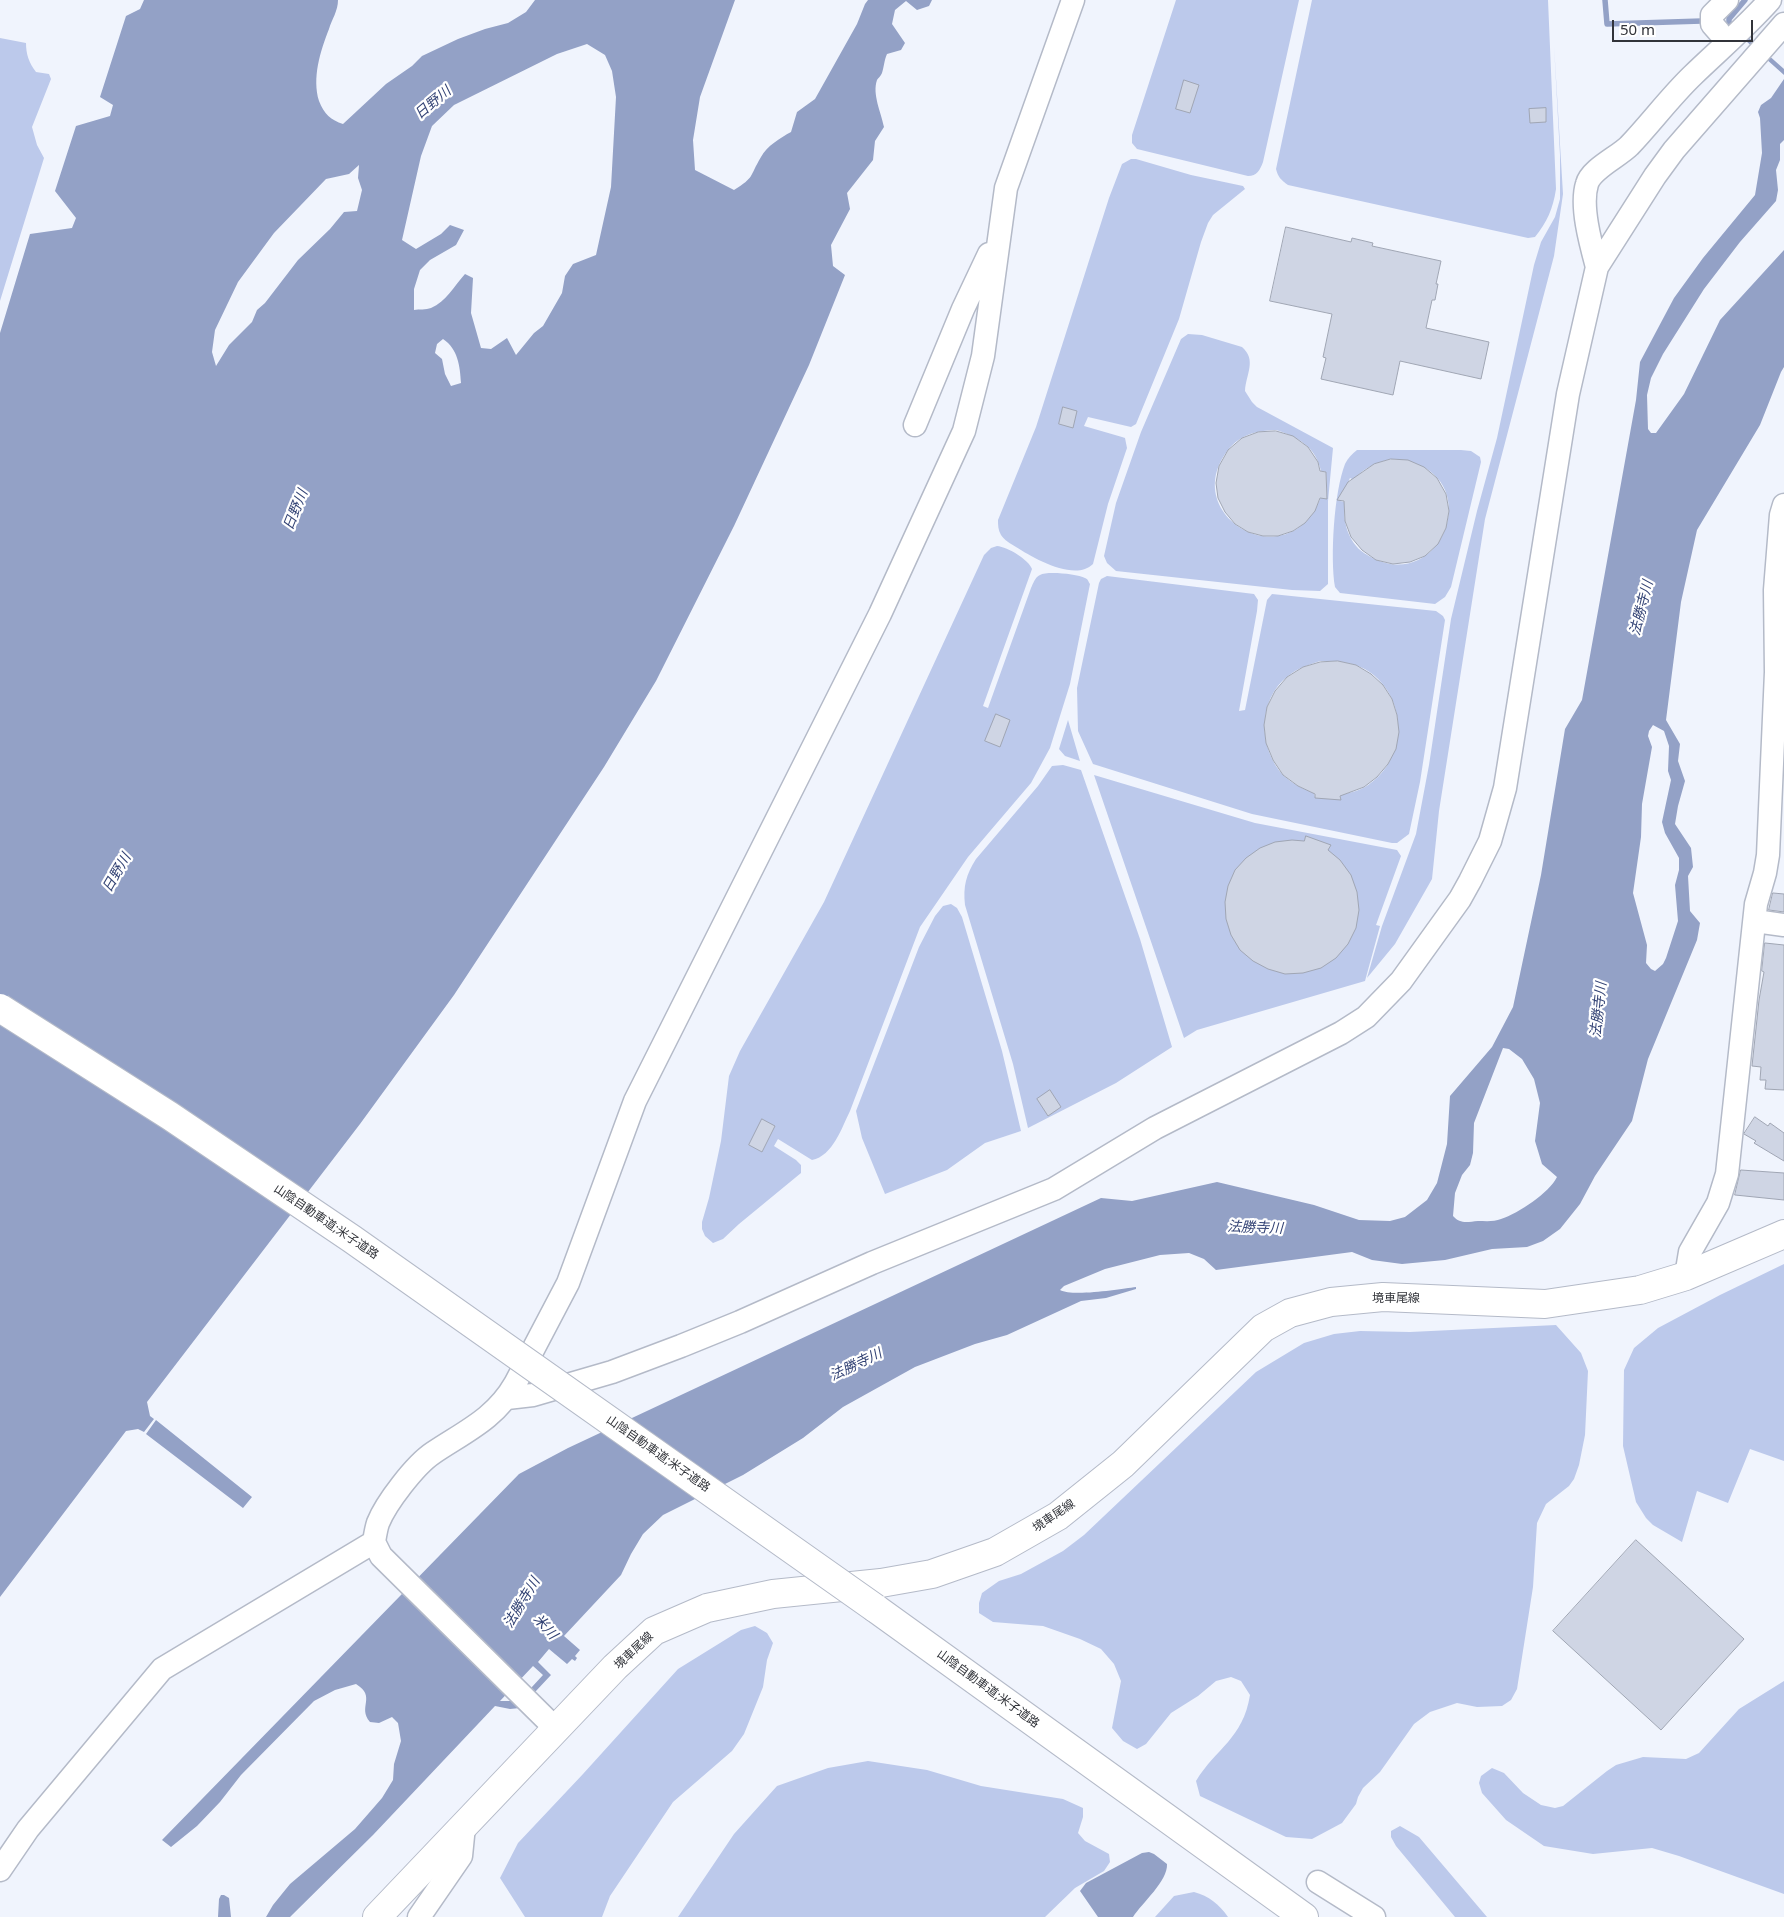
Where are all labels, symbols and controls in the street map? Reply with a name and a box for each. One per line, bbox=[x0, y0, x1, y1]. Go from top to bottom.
scale bar bbox=[1614, 10, 1755, 42]
text: 50 m bbox=[1620, 19, 1655, 39]
water label: 日野川 bbox=[412, 83, 454, 123]
water label: 日野川 bbox=[280, 487, 312, 533]
water label: 法勝寺川 bbox=[1627, 579, 1657, 637]
water label: 日野川 bbox=[99, 851, 135, 895]
water label: 法勝寺川 bbox=[1588, 981, 1610, 1039]
street label: 山陰自動車道;米子道路 bbox=[271, 1182, 381, 1262]
water label: 法勝寺川 bbox=[1227, 1219, 1283, 1237]
street label: 境車尾線 bbox=[1372, 1292, 1420, 1306]
water label: 法勝寺川 bbox=[827, 1345, 885, 1385]
street label: 山陰自動車道;米子道路 bbox=[603, 1413, 713, 1495]
street label: 境車尾線 bbox=[1030, 1497, 1078, 1535]
water label: 法勝寺川 bbox=[500, 1575, 544, 1631]
water label: 米川 bbox=[529, 1611, 561, 1643]
street label: 境車尾線 bbox=[612, 1629, 656, 1673]
street label: 山陰自動車道;米子道路 bbox=[934, 1647, 1042, 1731]

